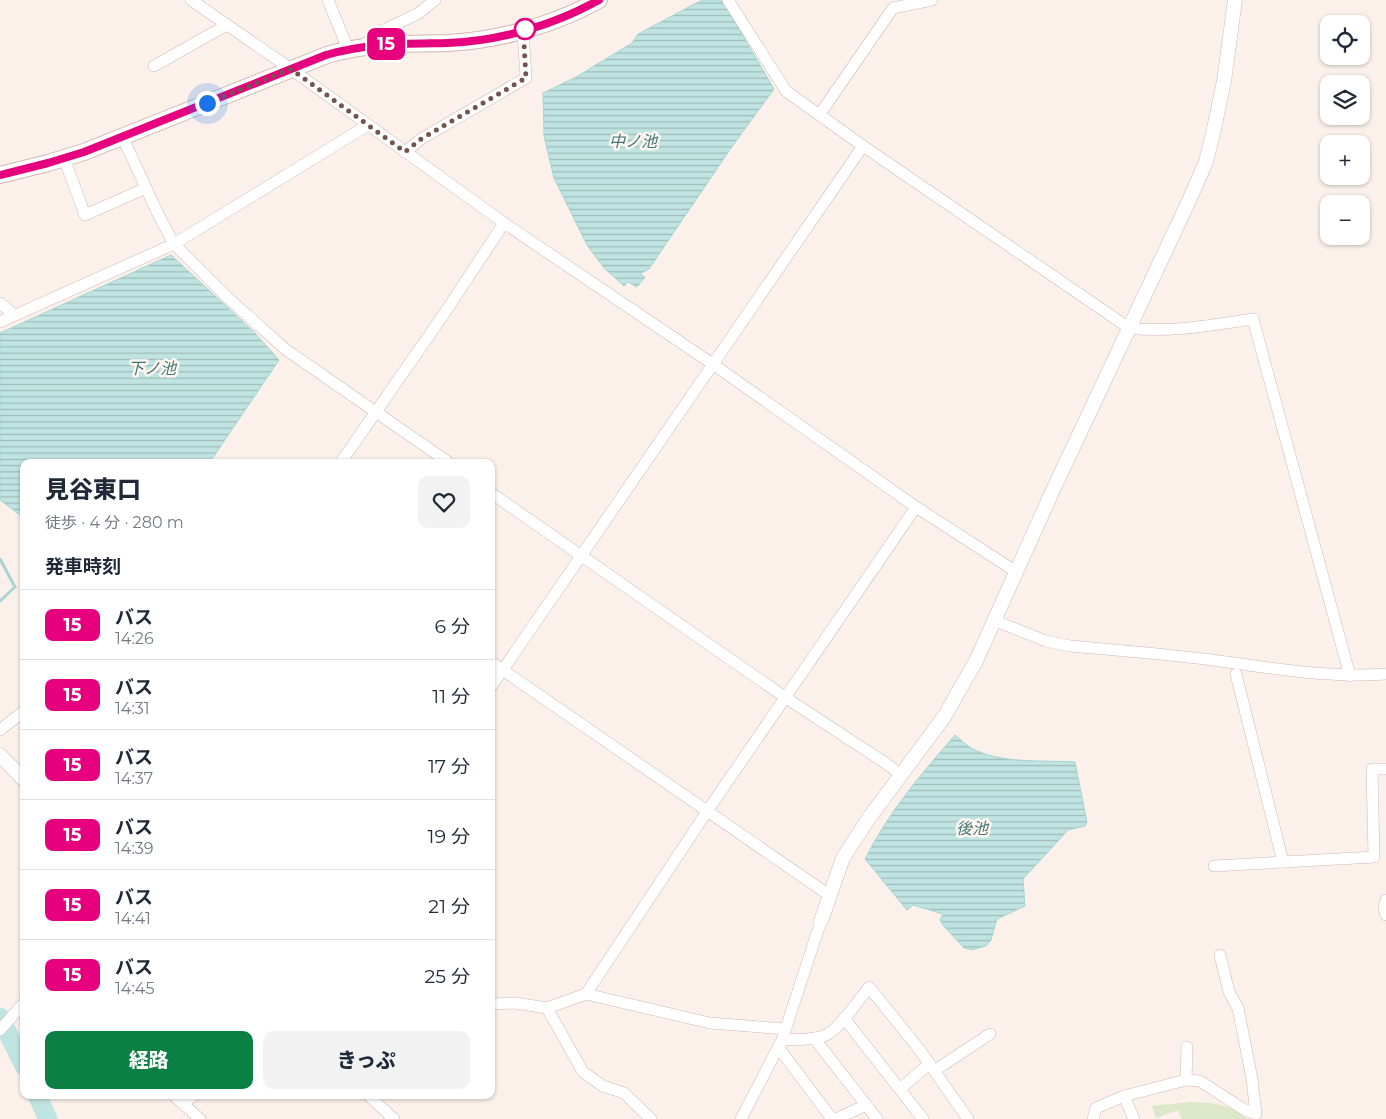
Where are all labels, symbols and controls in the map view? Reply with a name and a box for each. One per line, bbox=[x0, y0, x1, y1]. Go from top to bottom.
map controls bbox=[1320, 15, 1370, 245]
button: locate bbox=[1320, 15, 1370, 65]
unlabelled marker bbox=[514, 18, 536, 40]
line badge: 15 bbox=[364, 28, 408, 60]
text: 15 bbox=[377, 33, 395, 55]
button: layers bbox=[1320, 75, 1370, 125]
your location bbox=[195, 91, 220, 116]
water label: 中ノ池 bbox=[609, 132, 659, 151]
button: + bbox=[1320, 135, 1370, 185]
button: − bbox=[1320, 195, 1370, 245]
water label: 下ノ池 bbox=[128, 359, 178, 378]
text: 見谷東口 bbox=[45, 475, 141, 504]
button: heart bbox=[418, 476, 470, 528]
text: 徒歩 · 4 分 · 280 m bbox=[45, 513, 184, 532]
text: 発車時刻 bbox=[45, 555, 121, 578]
text: バス bbox=[115, 606, 153, 629]
text: 15 bbox=[64, 614, 81, 636]
text: 6 分 bbox=[434, 615, 470, 638]
text: 14:26 bbox=[115, 629, 154, 648]
text: バス bbox=[115, 676, 153, 699]
text: 15 bbox=[64, 684, 81, 706]
text: 11 分 bbox=[432, 685, 470, 708]
text: 14:31 bbox=[115, 699, 150, 718]
text: バス bbox=[115, 746, 153, 769]
text: 15 bbox=[64, 754, 81, 776]
text: 17 分 bbox=[428, 755, 470, 778]
text: 14:37 bbox=[115, 769, 153, 788]
text: バス bbox=[115, 816, 153, 839]
water label: 後池 bbox=[956, 819, 990, 838]
text: 15 bbox=[64, 824, 81, 846]
text: 19 分 bbox=[428, 825, 470, 848]
text: 14:39 bbox=[115, 839, 154, 858]
text: バス bbox=[115, 886, 153, 909]
text: 15 bbox=[64, 894, 81, 916]
text: 21 分 bbox=[428, 895, 470, 918]
text: 14:41 bbox=[115, 909, 151, 928]
text: バス bbox=[115, 956, 153, 979]
text: 15 bbox=[64, 964, 81, 986]
text: 25 分 bbox=[424, 965, 470, 988]
text: 14:45 bbox=[115, 979, 154, 998]
button: 経路 bbox=[45, 1031, 253, 1089]
button: きっぷ bbox=[263, 1031, 470, 1089]

